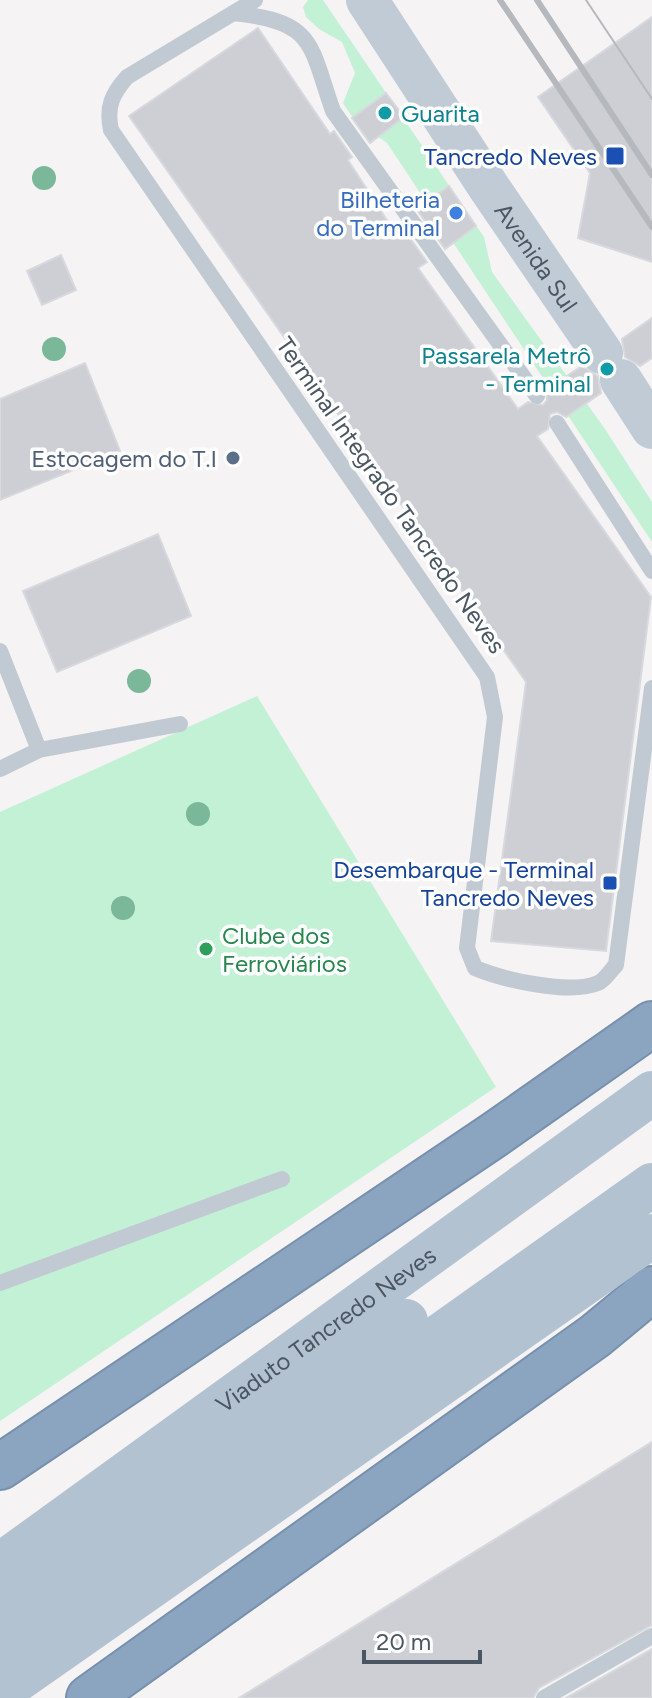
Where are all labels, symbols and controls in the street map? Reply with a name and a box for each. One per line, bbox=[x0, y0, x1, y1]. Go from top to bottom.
place label: Guarita bbox=[401, 99, 480, 128]
marker: Guarita bbox=[376, 104, 394, 122]
place label: Tancredo Neves bbox=[424, 142, 597, 171]
marker: Tancredo Neves bbox=[604, 145, 626, 167]
place label: Bilheteria do Terminal bbox=[316, 185, 440, 242]
street label: Avenida Sul bbox=[489, 197, 584, 317]
marker: Bilheteria do Terminal bbox=[447, 204, 465, 222]
street label: Terminal Integrado Tancredo Neves bbox=[270, 331, 512, 659]
place label: Passarela Metrô - Terminal bbox=[421, 341, 591, 398]
marker: Passarela Metrô - Terminal bbox=[598, 360, 616, 378]
place label: Estocagem do T.I bbox=[31, 444, 217, 473]
marker: Estocagem do T.I bbox=[224, 449, 242, 467]
place label: Desembarque - Terminal Tancredo Neves bbox=[333, 855, 594, 912]
marker: Desembarque - Terminal Tancredo Neves bbox=[601, 874, 619, 892]
place label: Clube dos Ferroviários bbox=[222, 921, 347, 978]
marker: Clube dos Ferroviários bbox=[197, 940, 215, 958]
street label: Viaduto Tancredo Neves bbox=[210, 1240, 441, 1419]
scale bar bbox=[364, 1614, 480, 1664]
text: 20 m bbox=[376, 1627, 431, 1656]

